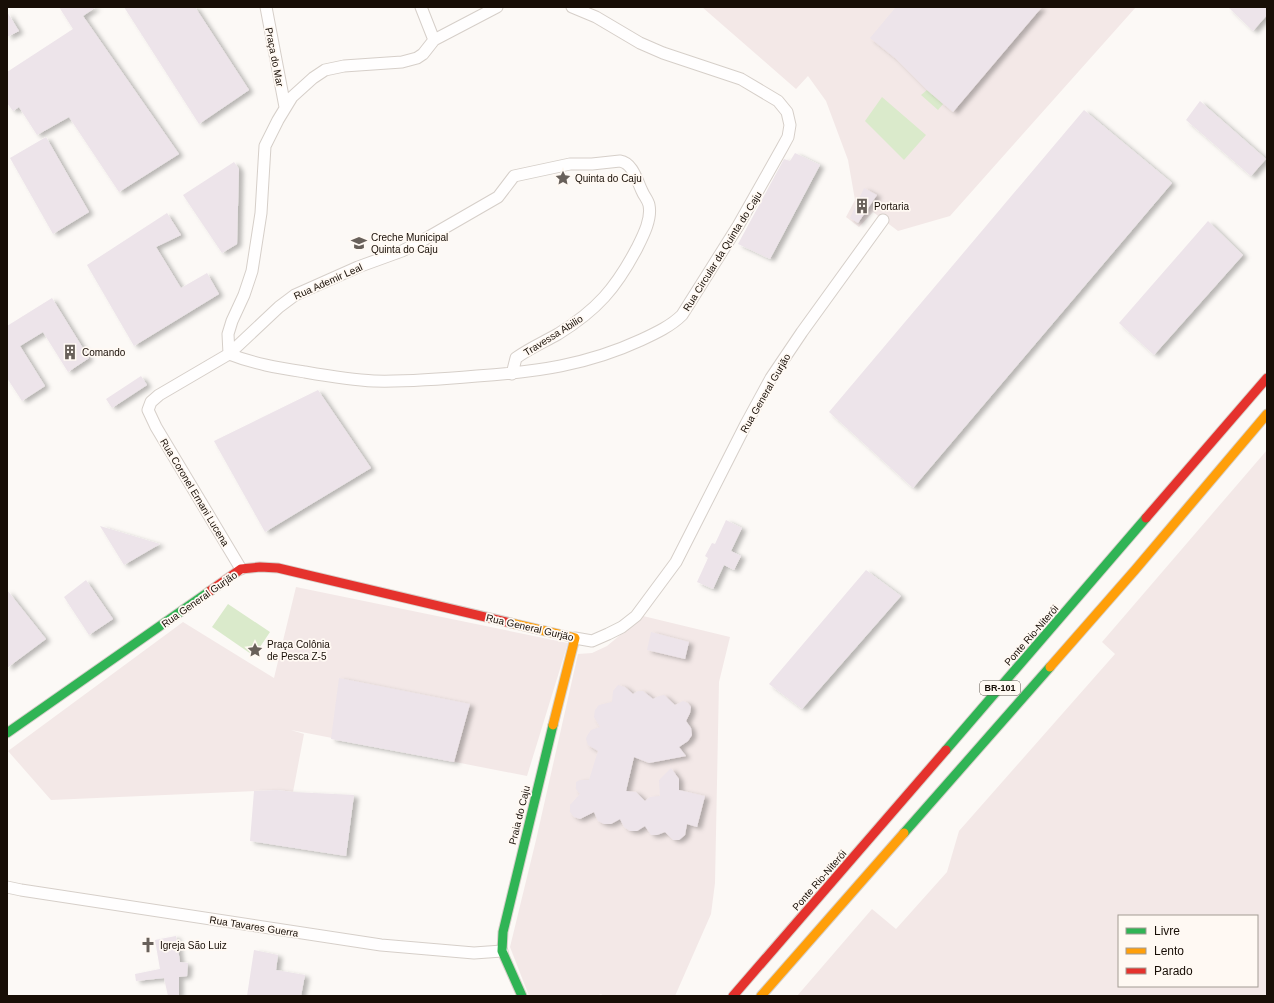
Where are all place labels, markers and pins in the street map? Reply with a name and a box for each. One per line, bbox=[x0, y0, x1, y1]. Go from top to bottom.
place icon: Quinta do Caju bbox=[554, 169, 572, 187]
place label: Quinta do Caju bbox=[575, 173, 642, 184]
building icon: Portaria bbox=[853, 197, 871, 215]
place label: Portaria bbox=[874, 201, 909, 212]
place label: Creche Municipal Quinta do Caju bbox=[371, 232, 448, 255]
school or university icon: Creche Municipal Quinta do Caju bbox=[350, 234, 368, 252]
building icon: Comando bbox=[61, 343, 79, 361]
place label: Comando bbox=[82, 347, 126, 358]
place label: Praça Colônia de Pesca Z-5 bbox=[267, 639, 330, 662]
place icon: Praça Colônia de Pesca Z-5 bbox=[246, 641, 264, 659]
church icon: Igreja São Luiz bbox=[139, 936, 157, 954]
place label: Igreja São Luiz bbox=[160, 940, 227, 951]

